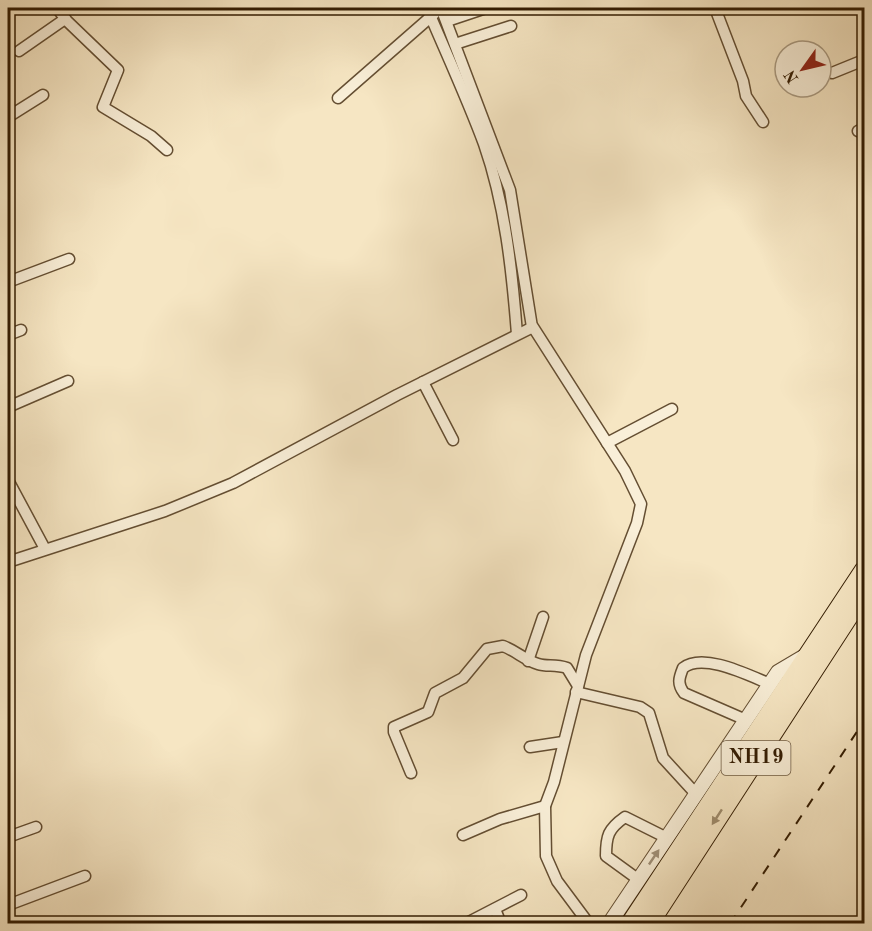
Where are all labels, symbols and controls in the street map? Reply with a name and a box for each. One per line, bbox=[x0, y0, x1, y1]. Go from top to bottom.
north arrow bbox=[773, 39, 833, 99]
text: N bbox=[782, 66, 802, 86]
road number: NH19 bbox=[722, 741, 790, 775]
one-way arrow bbox=[712, 809, 723, 826]
one-way arrow bbox=[648, 850, 660, 866]

